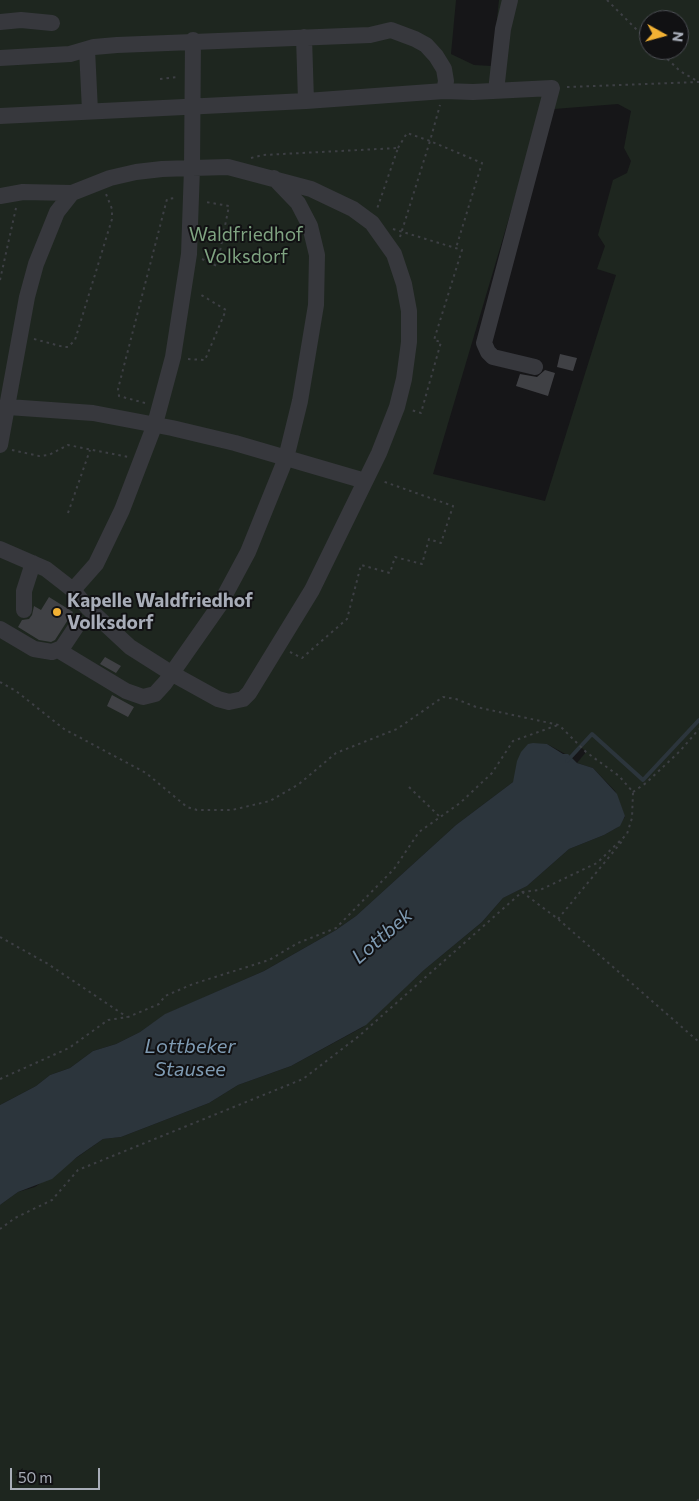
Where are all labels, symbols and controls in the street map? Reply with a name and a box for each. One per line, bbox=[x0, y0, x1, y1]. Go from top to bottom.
north arrow bbox=[639, 10, 689, 60]
text: N bbox=[669, 31, 687, 43]
park label: Waldfriedhof Volksdorf bbox=[189, 224, 303, 268]
place label: Kapelle Waldfriedhof Volksdorf bbox=[67, 590, 253, 634]
marker: Kapelle Waldfriedhof Volksdorf bbox=[51, 606, 63, 618]
water label: Lottbek bbox=[347, 903, 417, 969]
water label: Lottbeker Stausee bbox=[145, 1034, 235, 1081]
scale bar bbox=[12, 1458, 102, 1490]
text: 50 m bbox=[18, 1468, 52, 1486]

